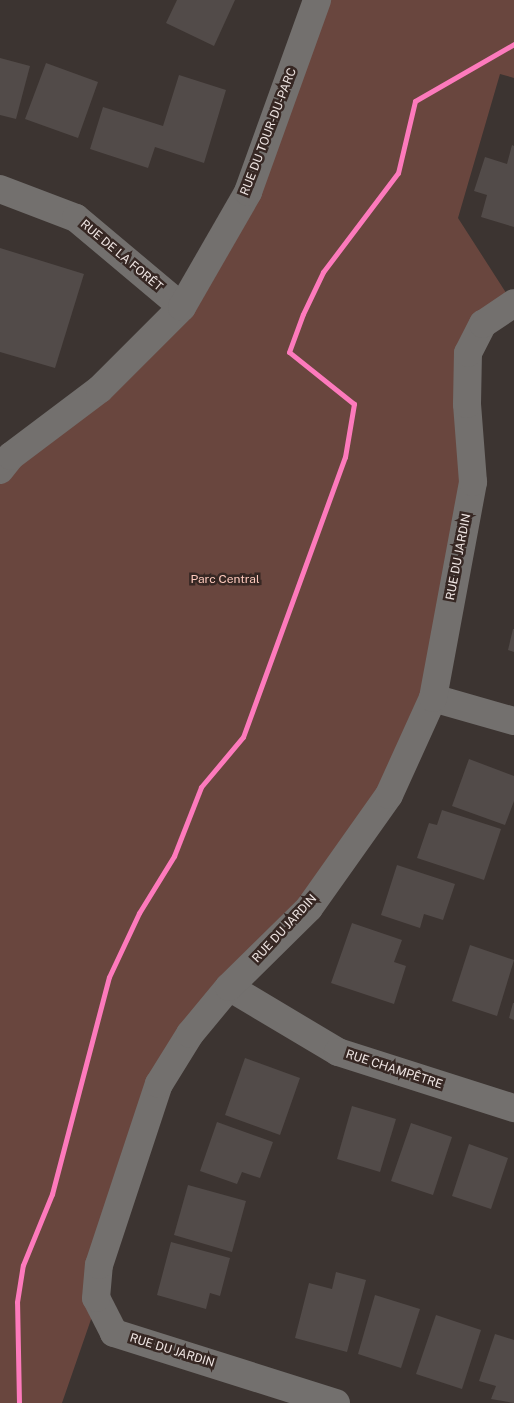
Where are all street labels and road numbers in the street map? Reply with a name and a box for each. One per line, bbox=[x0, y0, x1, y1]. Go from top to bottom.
street label: RUE DU TOUR-DU-PARC bbox=[238, 66, 300, 198]
street label: RUE DE LA FORÊT bbox=[77, 217, 165, 295]
street label: RUE DU JARDIN bbox=[444, 512, 474, 602]
street label: RUE DU JARDIN bbox=[250, 892, 320, 966]
street label: RUE CHAMPÊTRE bbox=[344, 1048, 444, 1092]
street label: RUE DU JARDIN bbox=[128, 1331, 216, 1371]

